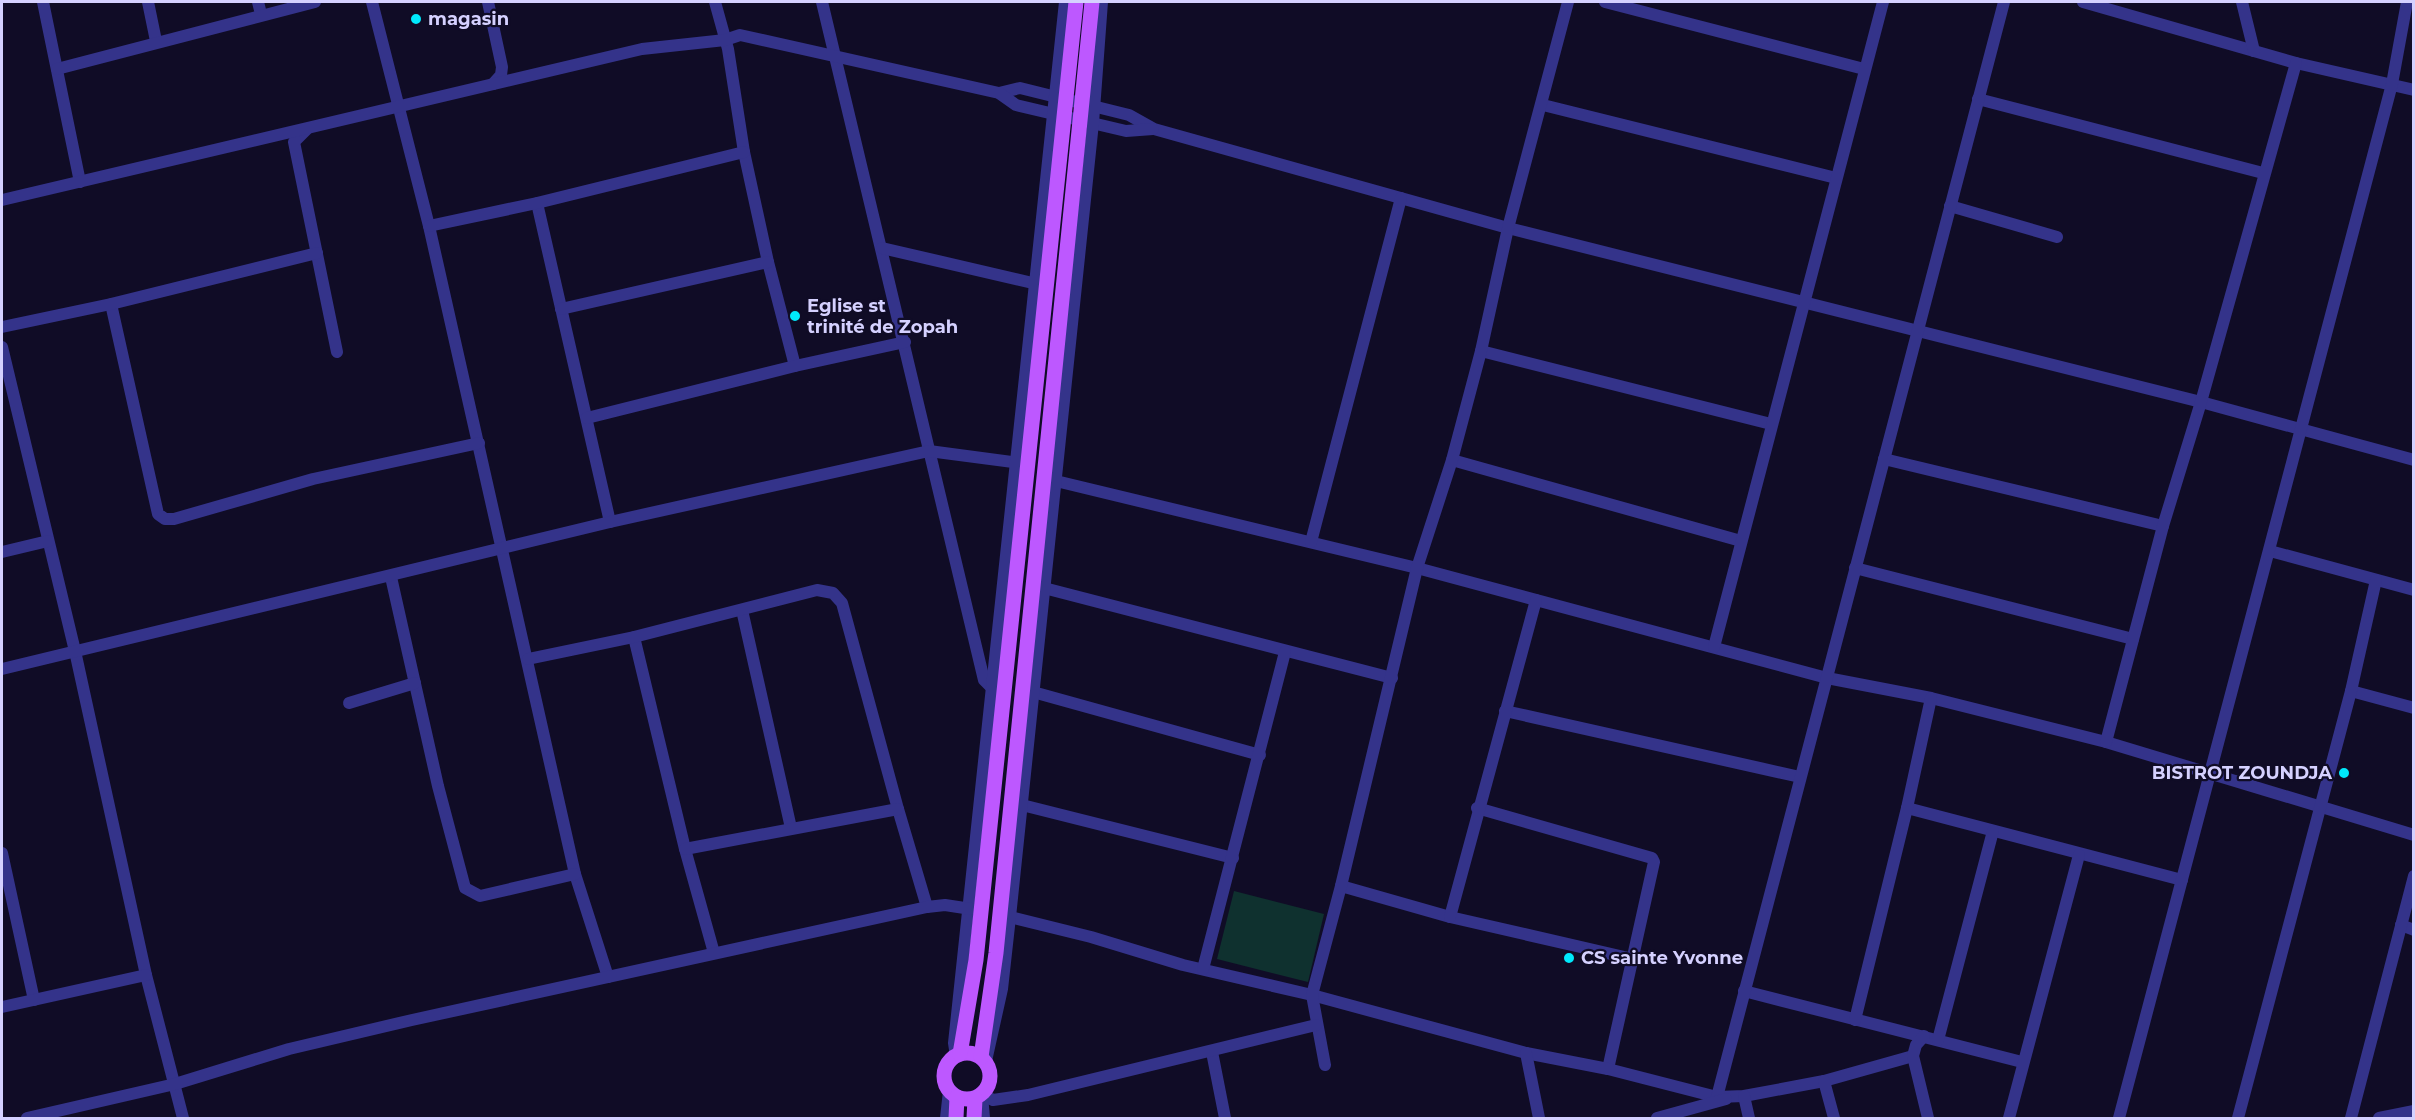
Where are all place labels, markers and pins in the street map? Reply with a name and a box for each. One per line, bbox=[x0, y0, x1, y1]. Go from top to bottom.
place label: magasin bbox=[428, 8, 509, 30]
marker: magasin bbox=[409, 12, 423, 26]
place label: Eglise st trinité de Zopah bbox=[807, 295, 958, 338]
marker: Eglise st trinité de Zopah bbox=[788, 309, 802, 323]
place label: BISTROT ZOUNDJA bbox=[2152, 762, 2332, 784]
marker: BISTROT ZOUNDJA bbox=[2337, 766, 2351, 780]
place label: CS sainte Yvonne bbox=[1581, 947, 1743, 969]
marker: CS sainte Yvonne bbox=[1562, 951, 1576, 965]

